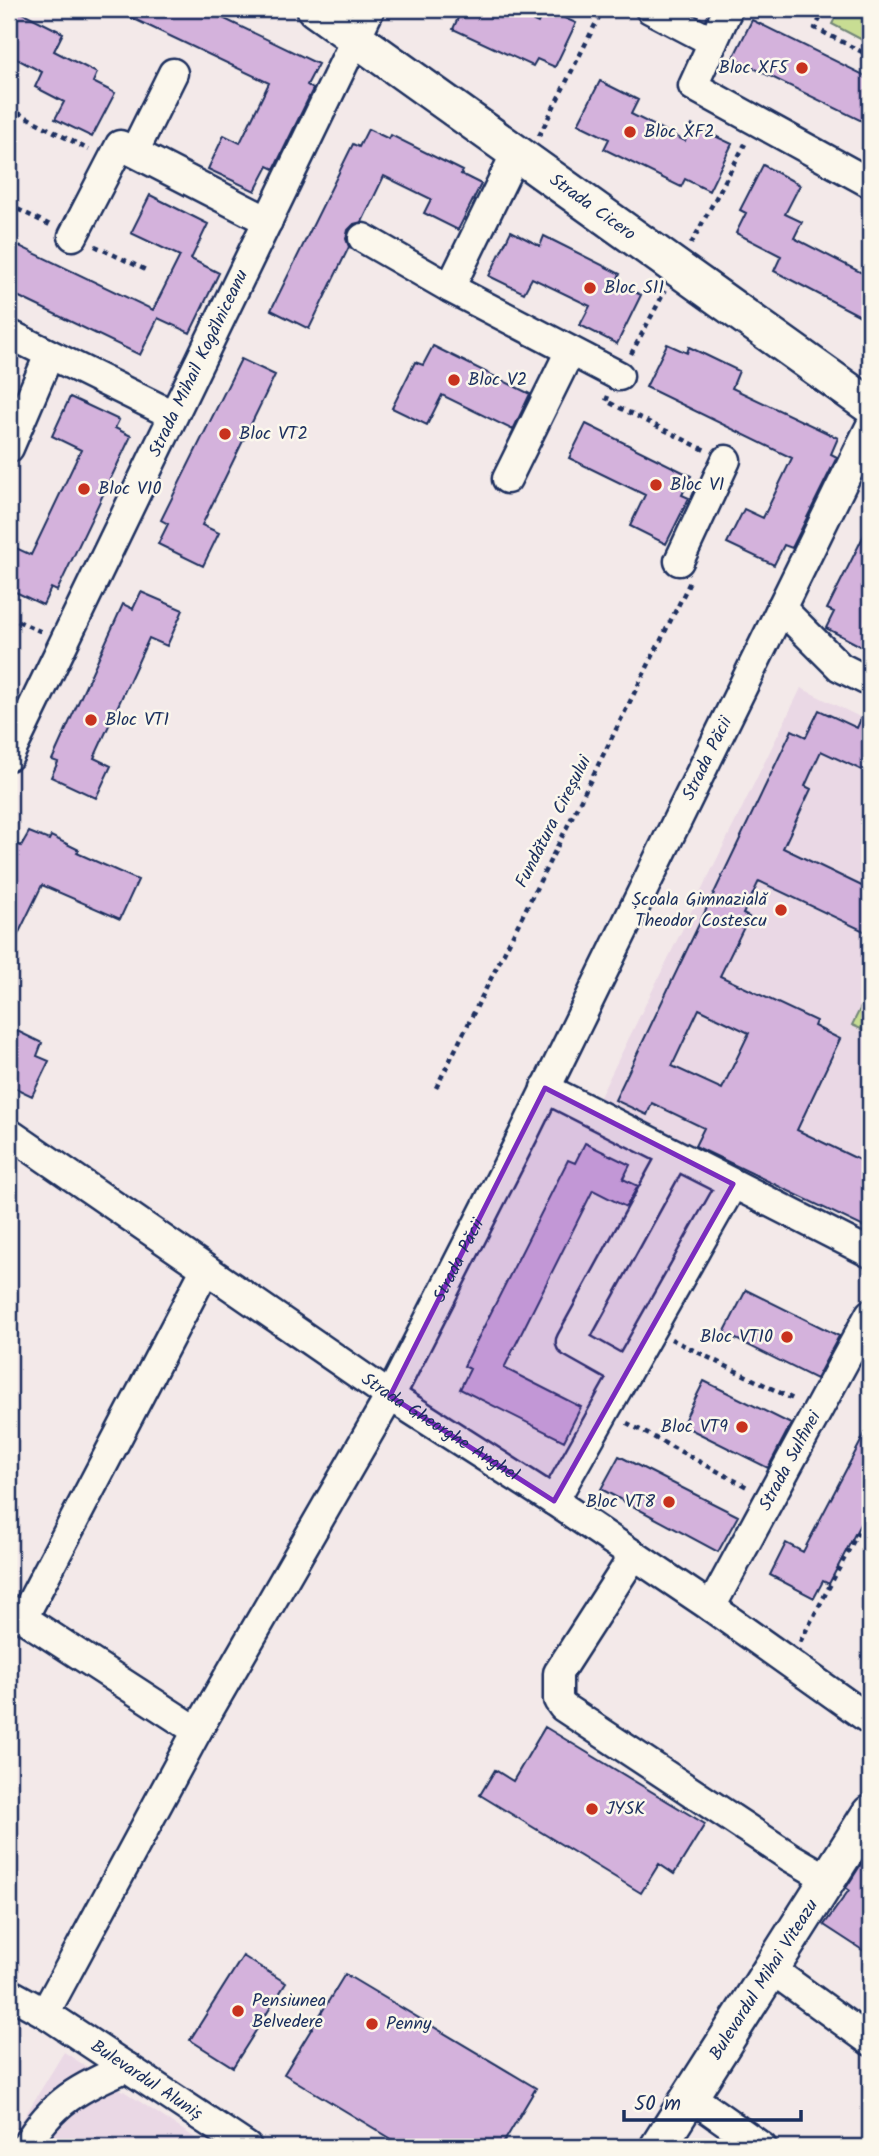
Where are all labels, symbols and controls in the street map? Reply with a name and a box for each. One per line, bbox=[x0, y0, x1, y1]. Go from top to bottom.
place label: Bloc XF5 bbox=[718, 54, 789, 83]
marker: Bloc XF5 bbox=[794, 60, 810, 76]
place label: Bloc XF2 bbox=[644, 118, 714, 147]
marker: Bloc XF2 bbox=[622, 124, 638, 140]
street label: Strada Cicero bbox=[543, 166, 642, 249]
street label: Strada Mihail Kogălniceanu bbox=[141, 264, 257, 462]
place label: Bloc S11 bbox=[604, 274, 664, 303]
marker: Bloc S11 bbox=[582, 280, 598, 296]
place label: Bloc V2 bbox=[468, 366, 527, 395]
marker: Bloc V2 bbox=[446, 372, 462, 388]
place label: Bloc VT2 bbox=[239, 420, 308, 449]
marker: Bloc VT2 bbox=[217, 426, 233, 442]
place label: Bloc V1 bbox=[670, 471, 725, 500]
place label: Bloc V10 bbox=[98, 475, 162, 504]
marker: Bloc V1 bbox=[648, 477, 664, 493]
marker: Bloc V10 bbox=[76, 481, 92, 497]
place label: Bloc VT1 bbox=[105, 706, 169, 735]
street label: Strada Păcii bbox=[675, 711, 741, 806]
marker: Bloc VT1 bbox=[83, 712, 99, 728]
street label: Fundătura Cireșului bbox=[508, 750, 600, 893]
place label: Școala Gimnazială Theodor Costescu bbox=[631, 886, 769, 936]
marker: Școala Gimnazială Theodor Costescu bbox=[773, 902, 789, 918]
street label: Strada Păcii bbox=[426, 1213, 493, 1307]
place label: Bloc VT10 bbox=[700, 1323, 773, 1352]
marker: Bloc VT10 bbox=[779, 1329, 795, 1345]
street label: Strada Gheorghe Anghel bbox=[355, 1366, 525, 1490]
street label: Strada Sulfinei bbox=[751, 1405, 829, 1516]
place label: Bloc VT9 bbox=[661, 1413, 728, 1442]
marker: Bloc VT9 bbox=[734, 1419, 750, 1435]
place label: Bloc VT8 bbox=[586, 1488, 655, 1517]
marker: Bloc VT8 bbox=[661, 1494, 677, 1510]
place label: JYSK bbox=[606, 1795, 645, 1824]
marker: JYSK bbox=[584, 1801, 600, 1817]
street label: Bulevardul Mihai Viteazu bbox=[702, 1893, 826, 2066]
place label: Pensiunea Belvedere bbox=[252, 1987, 326, 2037]
marker: Pensiunea Belvedere bbox=[230, 2003, 246, 2019]
place label: Penny bbox=[386, 2010, 432, 2039]
marker: Penny bbox=[364, 2016, 380, 2032]
street label: Bulevardul Aluniș bbox=[84, 2032, 209, 2128]
scale bar bbox=[624, 2079, 800, 2123]
text: 50 m bbox=[634, 2088, 681, 2121]

